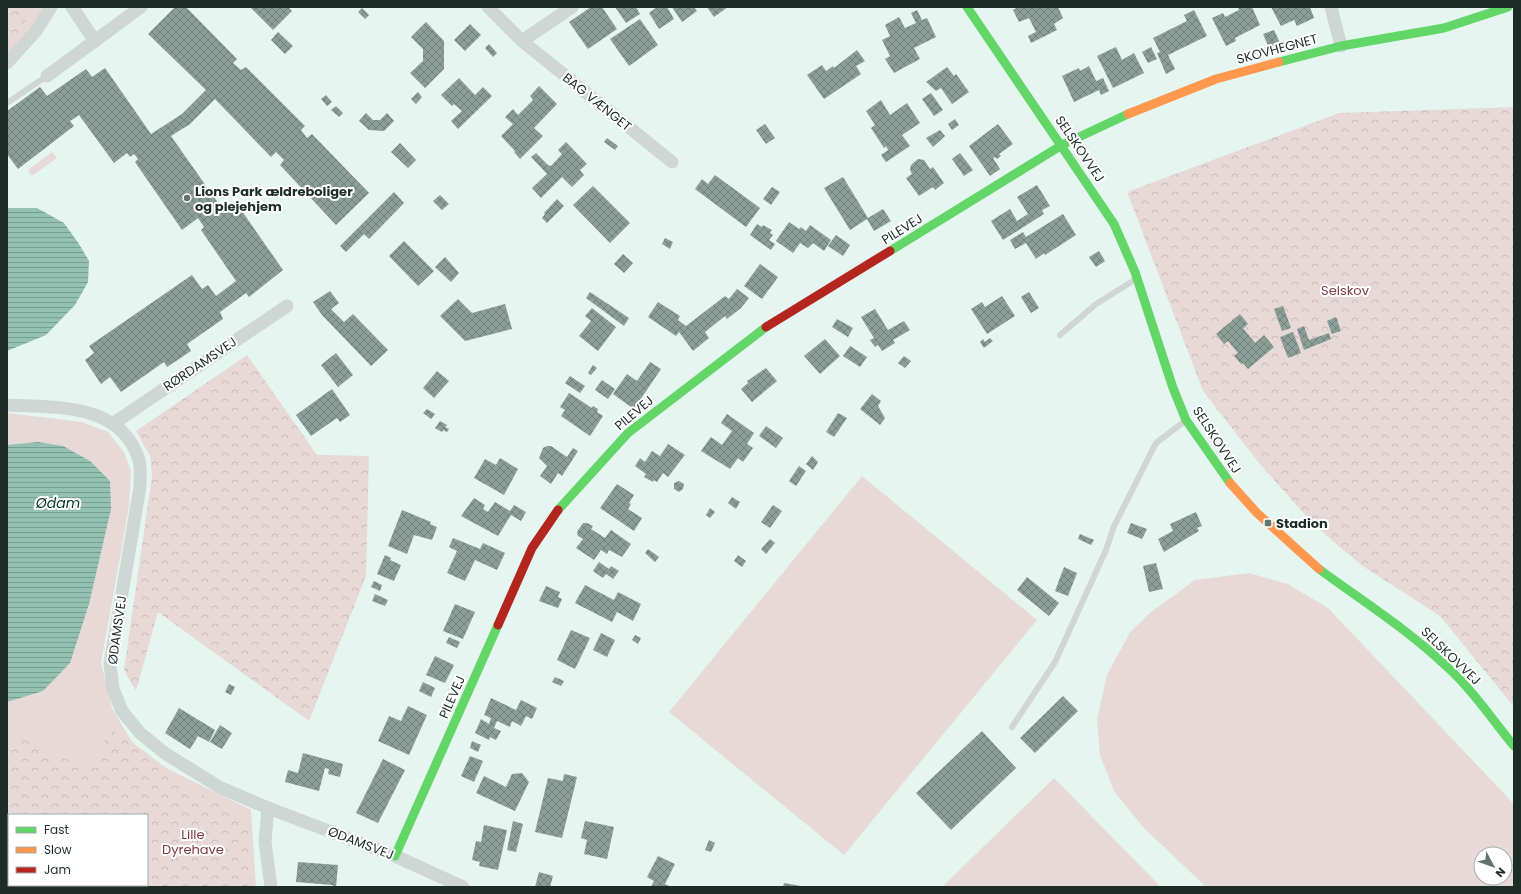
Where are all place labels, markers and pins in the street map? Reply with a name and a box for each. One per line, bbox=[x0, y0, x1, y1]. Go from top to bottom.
place label: Lions Park ældreboliger og plejehjem bbox=[195, 182, 353, 216]
marker: Lions Park ældreboliger og plejehjem bbox=[182, 193, 192, 203]
place label: Stadion bbox=[1276, 514, 1328, 533]
marker: Stadion bbox=[1263, 518, 1273, 528]

